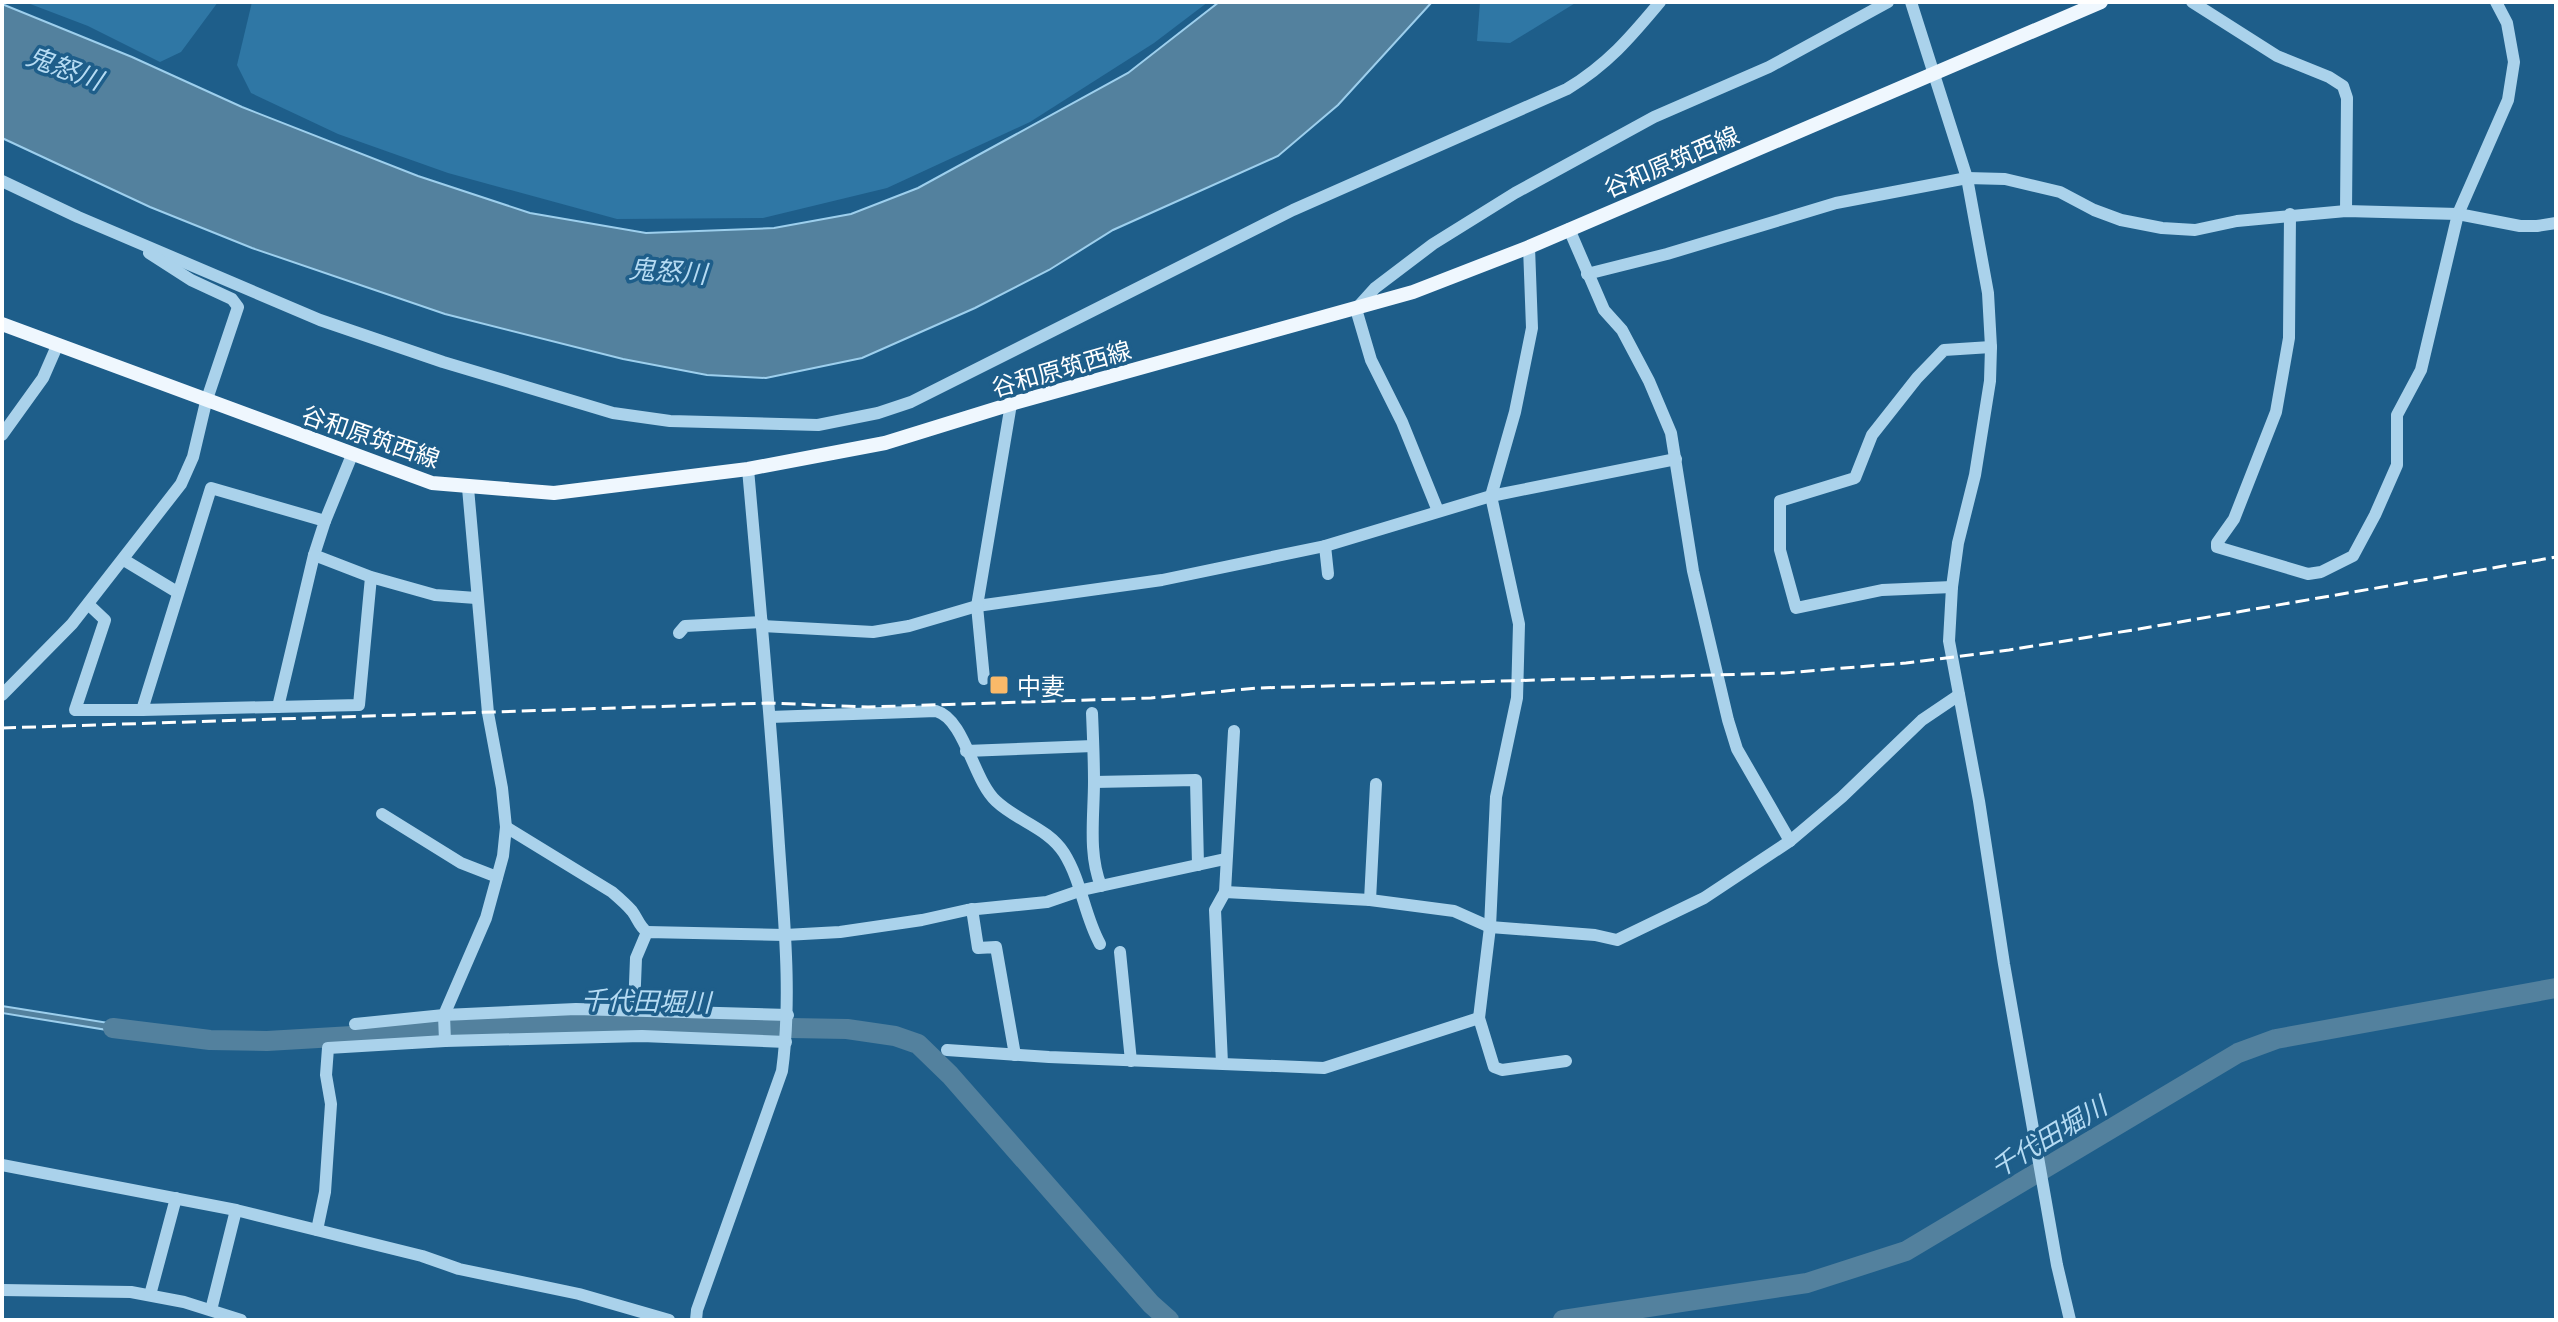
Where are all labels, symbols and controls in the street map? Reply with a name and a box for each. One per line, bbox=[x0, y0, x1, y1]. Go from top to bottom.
water label: 鬼怒川 bbox=[23, 39, 110, 96]
street label: 谷和原筑西線 bbox=[1599, 120, 1743, 202]
water label: 鬼怒川 bbox=[628, 252, 711, 288]
street label: 谷和原筑西線 bbox=[988, 334, 1134, 402]
street label: 谷和原筑西線 bbox=[298, 399, 444, 473]
place label: 中妻 bbox=[1017, 671, 1065, 700]
marker: 中妻 bbox=[988, 674, 1010, 696]
water label: 千代田堀川 bbox=[581, 983, 714, 1017]
water label: 千代田堀川 bbox=[1984, 1088, 2114, 1183]

